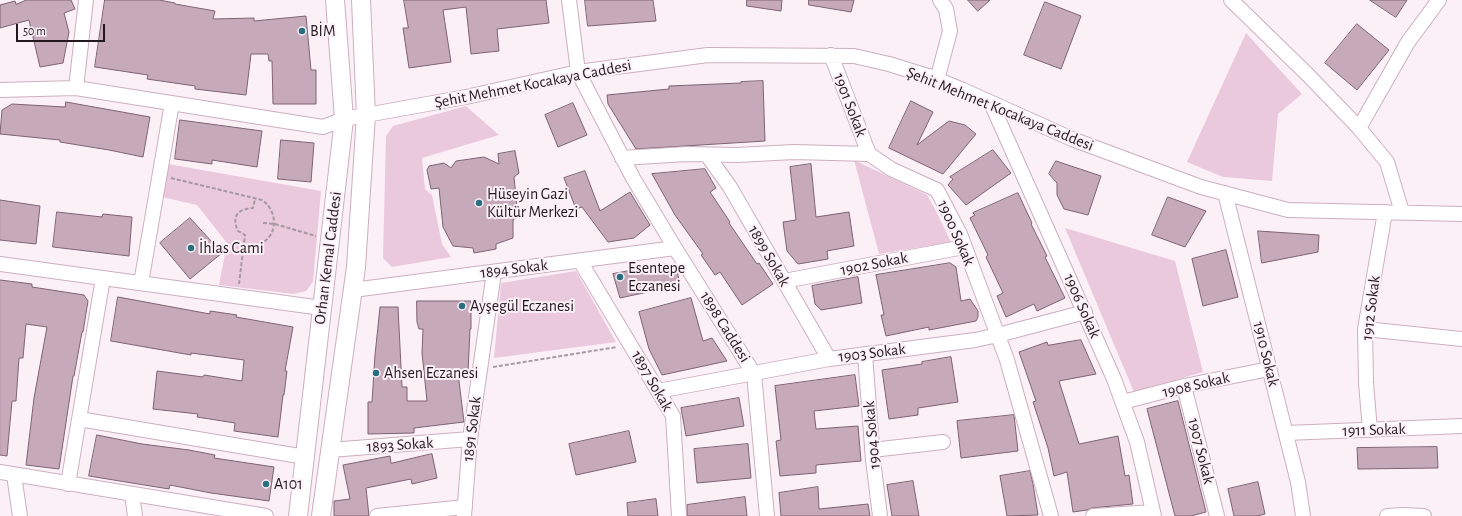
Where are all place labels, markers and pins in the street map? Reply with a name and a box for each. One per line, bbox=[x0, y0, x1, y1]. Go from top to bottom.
place label: BİM bbox=[310, 21, 336, 41]
marker: BİM bbox=[297, 26, 307, 36]
place label: Hüseyin Gazi Kültür Merkezi bbox=[487, 184, 578, 222]
marker: Hüseyin Gazi Kültür Merkezi bbox=[474, 198, 484, 208]
place label: İhlas Cami bbox=[199, 238, 264, 258]
marker: İhlas Cami bbox=[186, 243, 196, 253]
place label: Esentepe Eczanesi bbox=[628, 258, 685, 296]
marker: Esentepe Eczanesi bbox=[615, 272, 625, 282]
place label: Ayşegül Eczanesi bbox=[470, 296, 574, 316]
marker: Ayşegül Eczanesi bbox=[457, 301, 467, 311]
place label: Ahsen Eczanesi bbox=[384, 363, 478, 383]
marker: Ahsen Eczanesi bbox=[371, 368, 381, 378]
place label: A101 bbox=[274, 474, 303, 494]
marker: A101 bbox=[261, 479, 271, 489]

